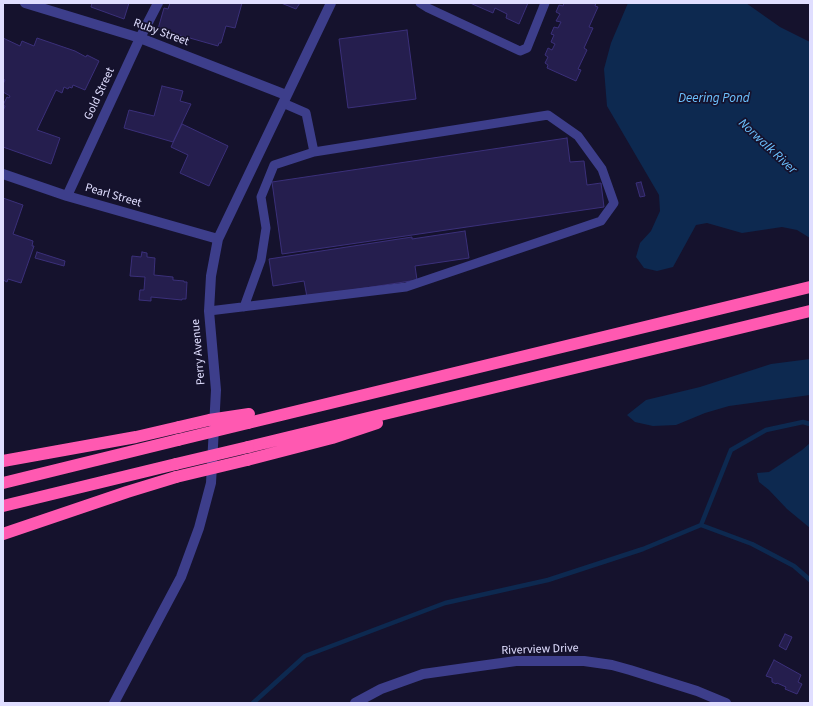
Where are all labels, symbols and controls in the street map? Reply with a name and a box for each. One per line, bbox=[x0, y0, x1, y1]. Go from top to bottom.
street label: Ruby Street bbox=[131, 16, 191, 50]
street label: Gold Street bbox=[82, 66, 118, 122]
water label: Deering Pond bbox=[678, 91, 750, 107]
water label: Norwalk River bbox=[735, 116, 799, 178]
street label: Pearl Street bbox=[83, 181, 143, 211]
street label: Perry Avenue bbox=[189, 318, 209, 386]
street label: Riverview Drive bbox=[501, 641, 579, 659]

